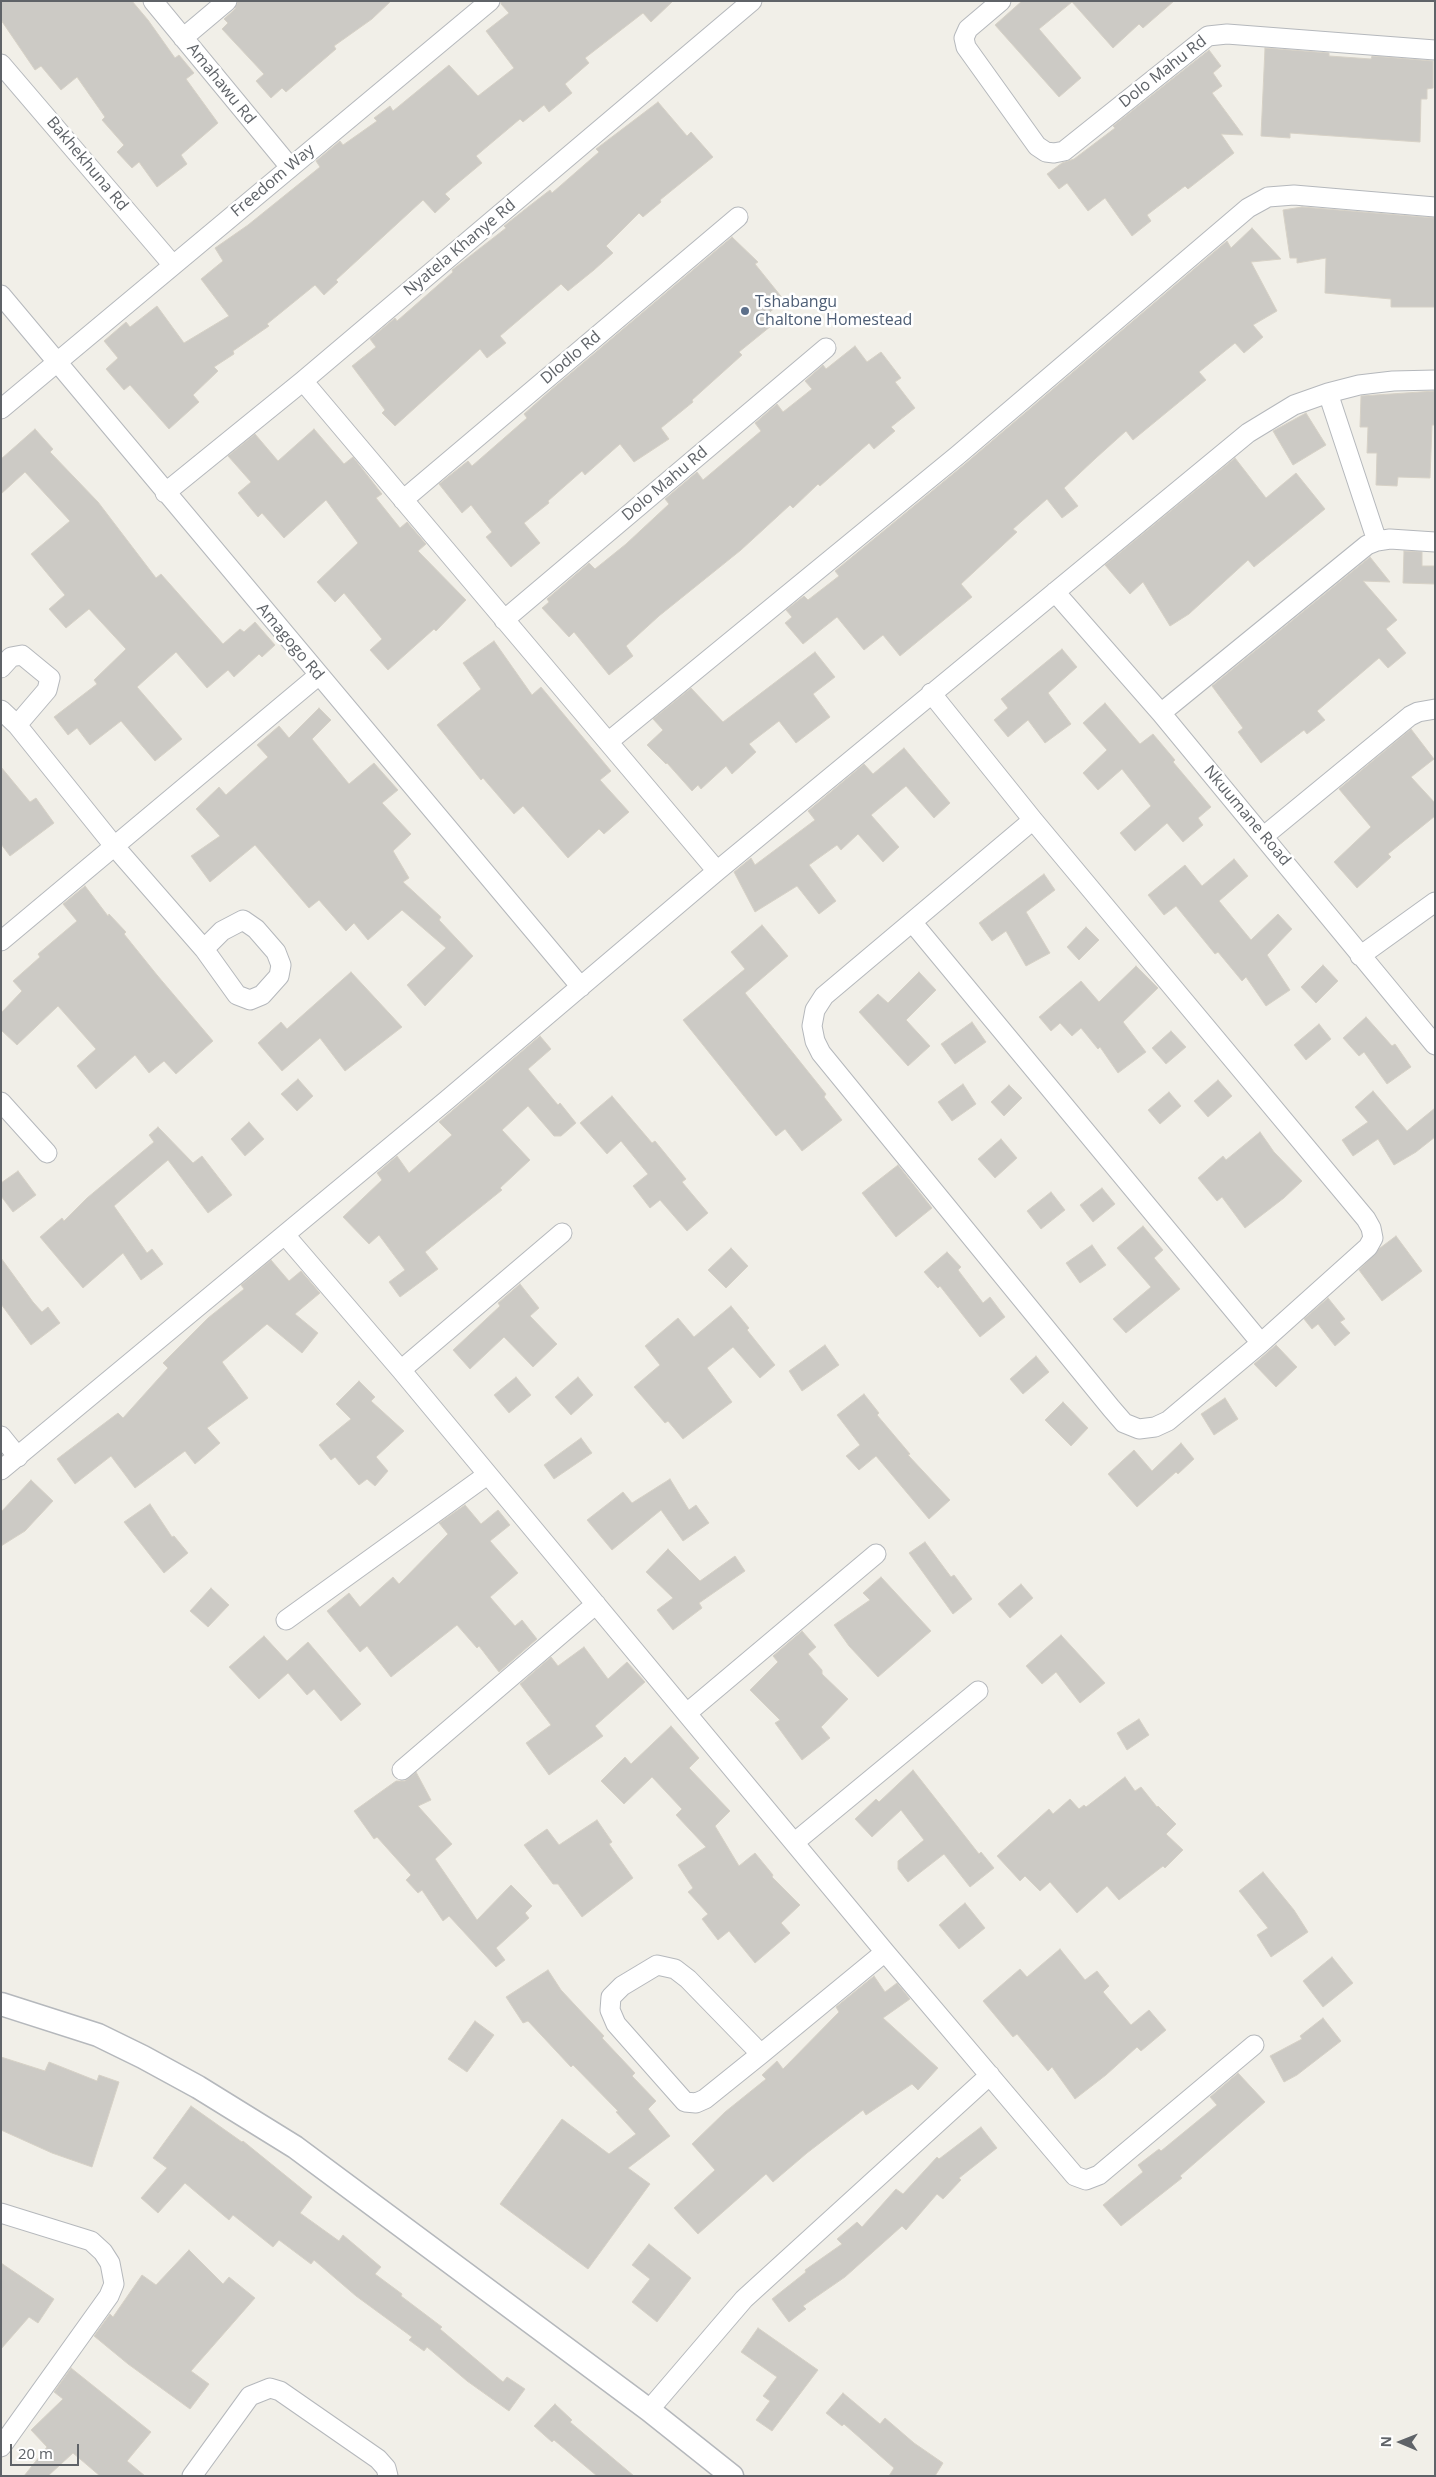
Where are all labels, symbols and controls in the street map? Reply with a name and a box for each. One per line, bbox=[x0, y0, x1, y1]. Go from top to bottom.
street label: Dolo Mahu Rd bbox=[1115, 32, 1211, 112]
street label: Amahawu Rd bbox=[183, 40, 259, 128]
street label: Bakhekhuna Rd bbox=[42, 113, 132, 215]
street label: Freedom Way bbox=[227, 141, 319, 221]
street label: Nyatela Khanye Rd bbox=[400, 196, 520, 300]
place label: Tshabangu Chaltone Homestead bbox=[755, 292, 912, 330]
marker: Tshabangu Chaltone Homestead bbox=[739, 305, 751, 317]
street label: Dlodlo Rd bbox=[537, 327, 605, 389]
street label: Dolo Mahu Rd bbox=[618, 443, 712, 525]
street label: Amagogo Rd bbox=[252, 600, 328, 684]
street label: Nkuumane Road bbox=[1199, 762, 1295, 870]
north arrow bbox=[1376, 2417, 1426, 2467]
scale bar bbox=[12, 2434, 81, 2466]
text: N bbox=[1376, 2436, 1395, 2448]
text: 20 m bbox=[18, 2443, 53, 2463]

